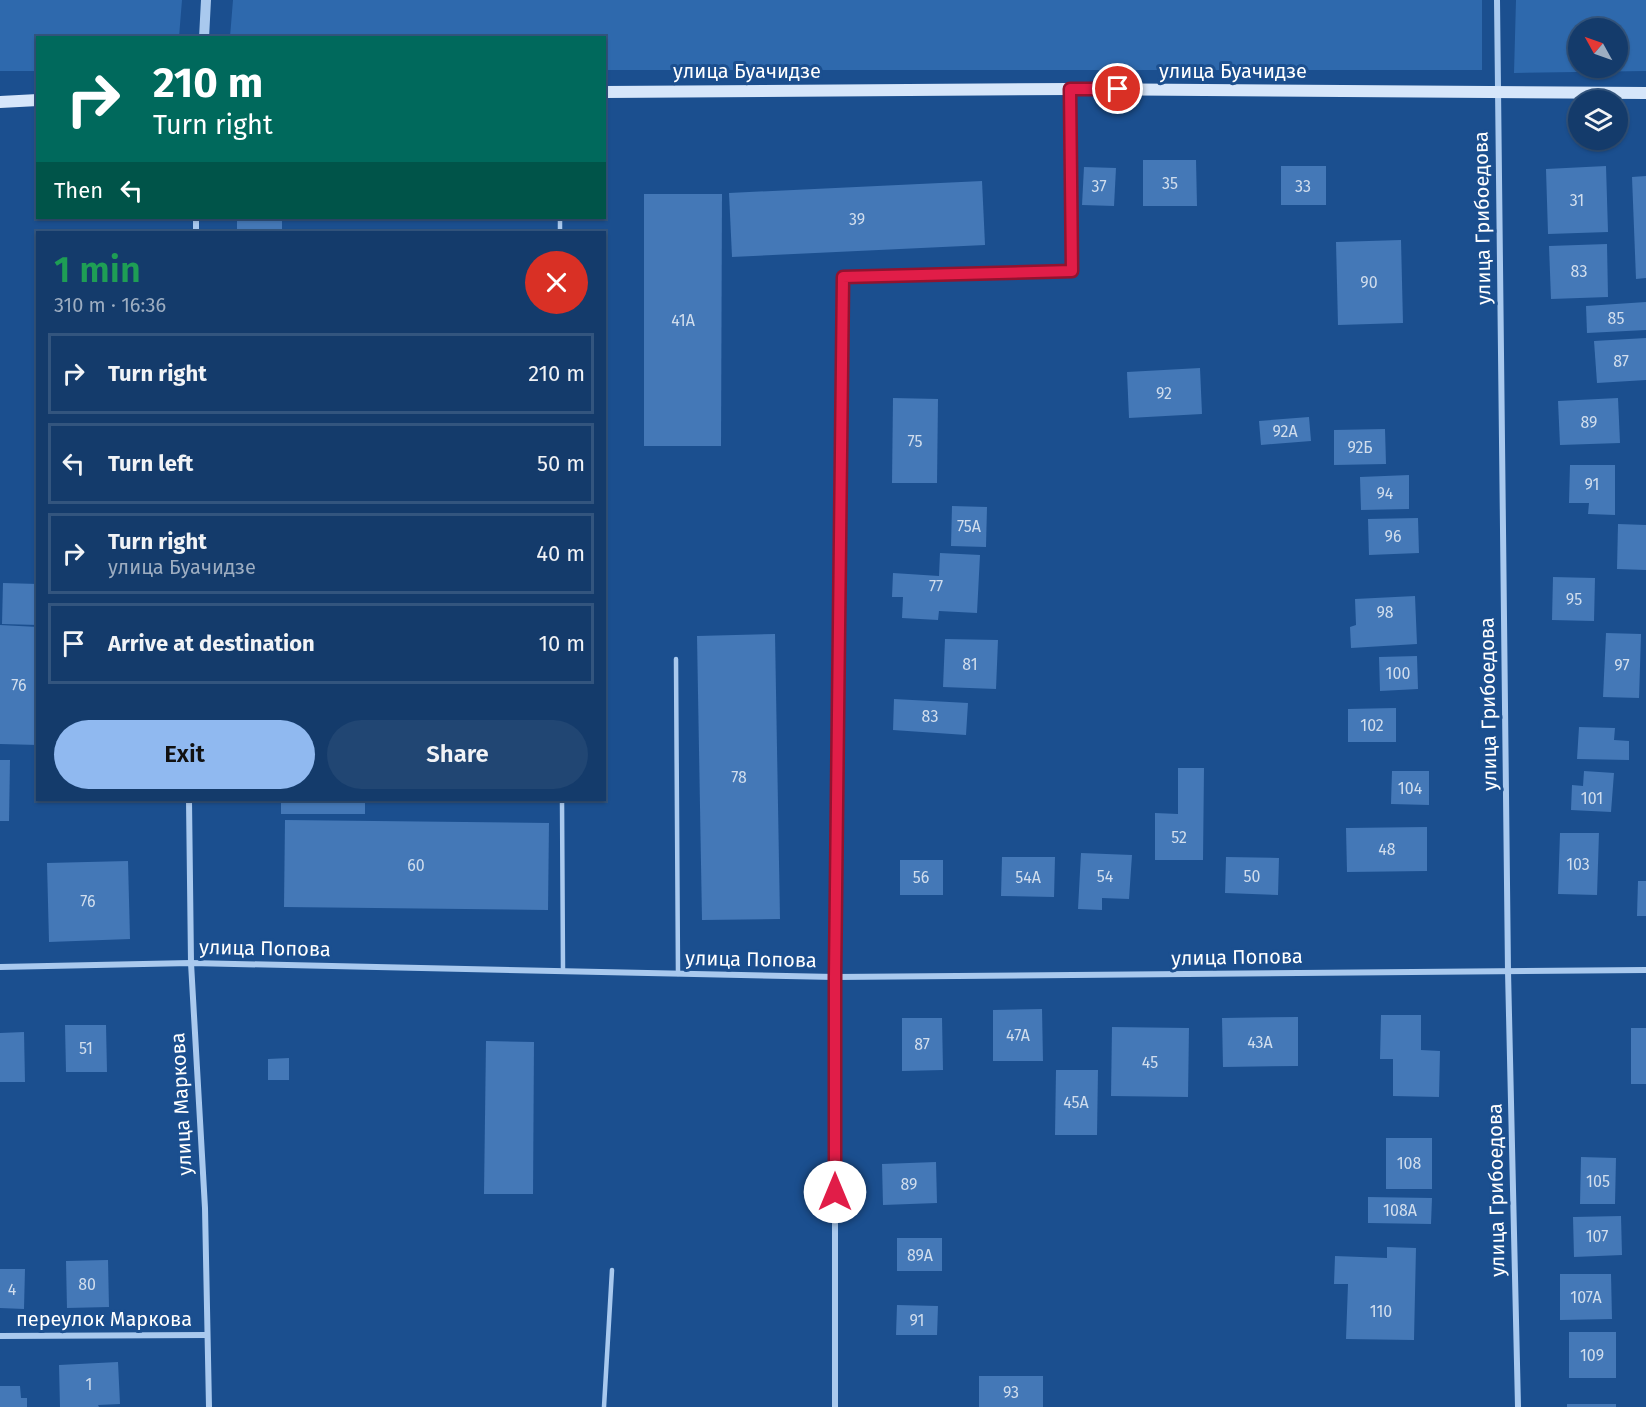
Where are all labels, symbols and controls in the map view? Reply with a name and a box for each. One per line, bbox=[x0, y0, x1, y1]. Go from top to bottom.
north arrow bbox=[1568, 18, 1628, 78]
map controls bbox=[1568, 18, 1628, 150]
text: 210 m bbox=[153, 58, 263, 108]
street label: улица Буачидзе bbox=[673, 59, 821, 83]
street label: улица Буачидзе bbox=[1159, 59, 1307, 83]
icon: right bbox=[54, 60, 132, 138]
pin bbox=[1092, 63, 1143, 114]
icon: arrive bbox=[1101, 72, 1134, 105]
button: layers bbox=[1568, 90, 1628, 150]
text: Turn right bbox=[153, 109, 273, 141]
street label: улица Грибоедова bbox=[1468, 131, 1496, 305]
icon: left bbox=[115, 174, 148, 207]
house number: 35 bbox=[1162, 174, 1178, 193]
text: Then bbox=[54, 177, 103, 204]
house number: 37 bbox=[1091, 177, 1107, 196]
house number: 33 bbox=[1295, 177, 1311, 196]
house number: 31 bbox=[1570, 191, 1584, 210]
house number: 39 bbox=[849, 210, 865, 229]
text: 1 min bbox=[54, 248, 141, 292]
button: close bbox=[525, 251, 588, 314]
house number: 83 bbox=[1571, 262, 1587, 281]
house number: 90 bbox=[1360, 273, 1378, 292]
text: 310 m · 16:36 bbox=[54, 293, 166, 317]
house number: 85 bbox=[1608, 309, 1624, 328]
house number: 41А bbox=[671, 311, 696, 330]
house number: 87 bbox=[1613, 352, 1629, 371]
icon: right bbox=[57, 357, 90, 390]
text: Turn right bbox=[108, 360, 207, 387]
text: 210 m bbox=[528, 360, 585, 387]
house number: 92 bbox=[1156, 384, 1172, 403]
house number: 89 bbox=[1581, 413, 1597, 432]
house number: 92А bbox=[1272, 422, 1298, 441]
house number: 75 bbox=[908, 432, 922, 451]
house number: 92Б bbox=[1347, 438, 1373, 457]
icon: left bbox=[57, 447, 90, 480]
text: Turn left bbox=[108, 450, 193, 477]
text: 50 m bbox=[537, 450, 585, 477]
house number: 91 bbox=[1584, 475, 1600, 494]
house number: 94 bbox=[1377, 484, 1394, 503]
house number: 75А bbox=[957, 517, 982, 536]
house number: 96 bbox=[1385, 527, 1401, 546]
text: Turn right bbox=[108, 528, 207, 555]
icon: right bbox=[57, 537, 90, 570]
text: 40 m bbox=[536, 540, 585, 567]
text: улица Буачидзе bbox=[108, 555, 256, 579]
house number: 77 bbox=[929, 577, 943, 596]
house number: 95 bbox=[1566, 590, 1582, 609]
house number: 98 bbox=[1376, 603, 1394, 622]
street label: улица Грибоедова bbox=[1474, 617, 1502, 791]
icon: arrive bbox=[57, 627, 90, 660]
text: Arrive at destination bbox=[108, 630, 315, 657]
text: 10 m bbox=[539, 630, 585, 657]
house number: 81 bbox=[962, 655, 978, 674]
house number: 97 bbox=[1614, 656, 1630, 675]
house number: 100 bbox=[1386, 664, 1410, 683]
house number: 76 bbox=[11, 676, 27, 695]
house number: 83 bbox=[922, 707, 938, 726]
house number: 102 bbox=[1360, 716, 1384, 735]
button: Exit bbox=[54, 720, 315, 789]
button: Share bbox=[327, 720, 588, 789]
house number: 78 bbox=[731, 768, 747, 787]
house number: 104 bbox=[1398, 779, 1423, 798]
house number: 101 bbox=[1581, 789, 1603, 808]
house number: 52 bbox=[1171, 828, 1187, 847]
house number: 48 bbox=[1378, 840, 1396, 859]
house number: 103 bbox=[1566, 855, 1590, 874]
house number: 60 bbox=[407, 856, 425, 875]
house number: 54 bbox=[1097, 867, 1114, 886]
house number: 50 bbox=[1244, 867, 1261, 886]
house number: 56 bbox=[913, 868, 929, 887]
house number: 54А bbox=[1015, 868, 1042, 887]
house number: 76 bbox=[80, 892, 96, 911]
street label: улица Попова bbox=[199, 935, 331, 961]
street label: улица Попова bbox=[1171, 944, 1303, 970]
street label: улица Попова bbox=[685, 946, 817, 972]
house number: 47А bbox=[1006, 1026, 1031, 1045]
street label: улица Маркова bbox=[165, 1032, 197, 1176]
house number: 43А bbox=[1247, 1033, 1274, 1052]
house number: 87 bbox=[914, 1035, 930, 1054]
house number: 51 bbox=[79, 1039, 93, 1058]
house number: 45 bbox=[1142, 1053, 1158, 1072]
house number: 45А bbox=[1063, 1093, 1090, 1112]
street label: улица Грибоедова bbox=[1482, 1103, 1510, 1277]
house number: 108 bbox=[1397, 1154, 1422, 1173]
position arrow bbox=[803, 1160, 867, 1224]
house number: 105 bbox=[1586, 1172, 1610, 1191]
house number: 89 bbox=[901, 1175, 917, 1194]
house number: 108А bbox=[1383, 1201, 1418, 1220]
house number: 107 bbox=[1586, 1227, 1608, 1246]
house number: 89А bbox=[907, 1246, 934, 1265]
house number: 80 bbox=[78, 1275, 96, 1294]
house number: 4 bbox=[8, 1280, 17, 1299]
house number: 107А bbox=[1570, 1288, 1602, 1307]
house number: 110 bbox=[1370, 1302, 1392, 1321]
street label: переулок Маркова bbox=[16, 1307, 192, 1331]
house number: 91 bbox=[909, 1311, 925, 1330]
house number: 109 bbox=[1580, 1346, 1604, 1365]
house number: 1 bbox=[86, 1375, 92, 1394]
house number: 93 bbox=[1003, 1383, 1019, 1402]

